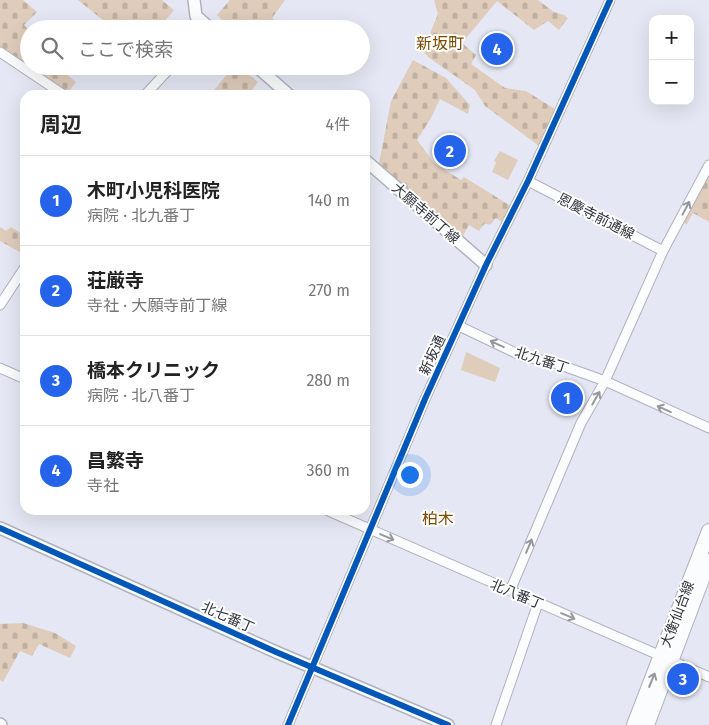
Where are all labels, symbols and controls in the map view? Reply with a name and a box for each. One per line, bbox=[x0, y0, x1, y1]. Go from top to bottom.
map controls bbox=[649, 15, 694, 105]
button: + bbox=[649, 15, 694, 60]
search box bbox=[20, 20, 370, 75]
pin: 4 bbox=[481, 30, 513, 68]
icon: search bbox=[38, 34, 66, 62]
district label: 新坂町 bbox=[416, 34, 464, 53]
text: ここで検索 bbox=[78, 38, 173, 61]
button: − bbox=[649, 60, 694, 105]
text: 周辺 bbox=[40, 112, 82, 138]
text: 4件 bbox=[325, 115, 350, 134]
pin: 2 bbox=[434, 132, 466, 170]
text: 木町小児科医院 bbox=[87, 179, 220, 202]
street label: 大願寺前丁線 bbox=[388, 179, 463, 247]
street label: 恩慶寺前通線 bbox=[554, 190, 637, 243]
text: 1 bbox=[52, 191, 60, 210]
text: 140 m bbox=[308, 191, 350, 210]
one-way arrow bbox=[681, 200, 691, 215]
text: 病院 · 北九番丁 bbox=[87, 206, 195, 225]
text: 荘厳寺 bbox=[87, 269, 144, 292]
text: 2 bbox=[52, 281, 60, 300]
text: 270 m bbox=[308, 281, 350, 300]
text: 寺社 · 大願寺前丁線 bbox=[87, 296, 227, 315]
street label: 新坂通 bbox=[416, 333, 449, 378]
one-way arrow bbox=[490, 339, 505, 348]
street label: 北九番丁 bbox=[513, 344, 571, 377]
text: 橋本クリニック bbox=[87, 359, 220, 382]
text: 3 bbox=[52, 371, 60, 390]
text: 280 m bbox=[306, 371, 350, 390]
pin: 1 bbox=[551, 379, 583, 417]
text: 病院 · 北八番丁 bbox=[87, 386, 195, 405]
one-way arrow bbox=[591, 391, 601, 405]
one-way arrow bbox=[657, 403, 672, 413]
text: 昌繁寺 bbox=[87, 449, 144, 472]
text: 4 bbox=[51, 461, 61, 480]
text: 360 m bbox=[307, 461, 350, 480]
your location bbox=[397, 462, 423, 488]
text: 寺社 bbox=[87, 476, 119, 495]
district label: 柏木 bbox=[422, 509, 454, 528]
one-way arrow bbox=[379, 533, 394, 543]
one-way arrow bbox=[525, 539, 535, 554]
street label: 北八番丁 bbox=[488, 576, 546, 613]
street label: 大衡仙台線 bbox=[657, 578, 698, 650]
street label: 北七番丁 bbox=[199, 598, 257, 637]
one-way arrow bbox=[560, 611, 575, 621]
pin: 3 bbox=[667, 660, 699, 698]
one-way arrow bbox=[647, 673, 657, 688]

